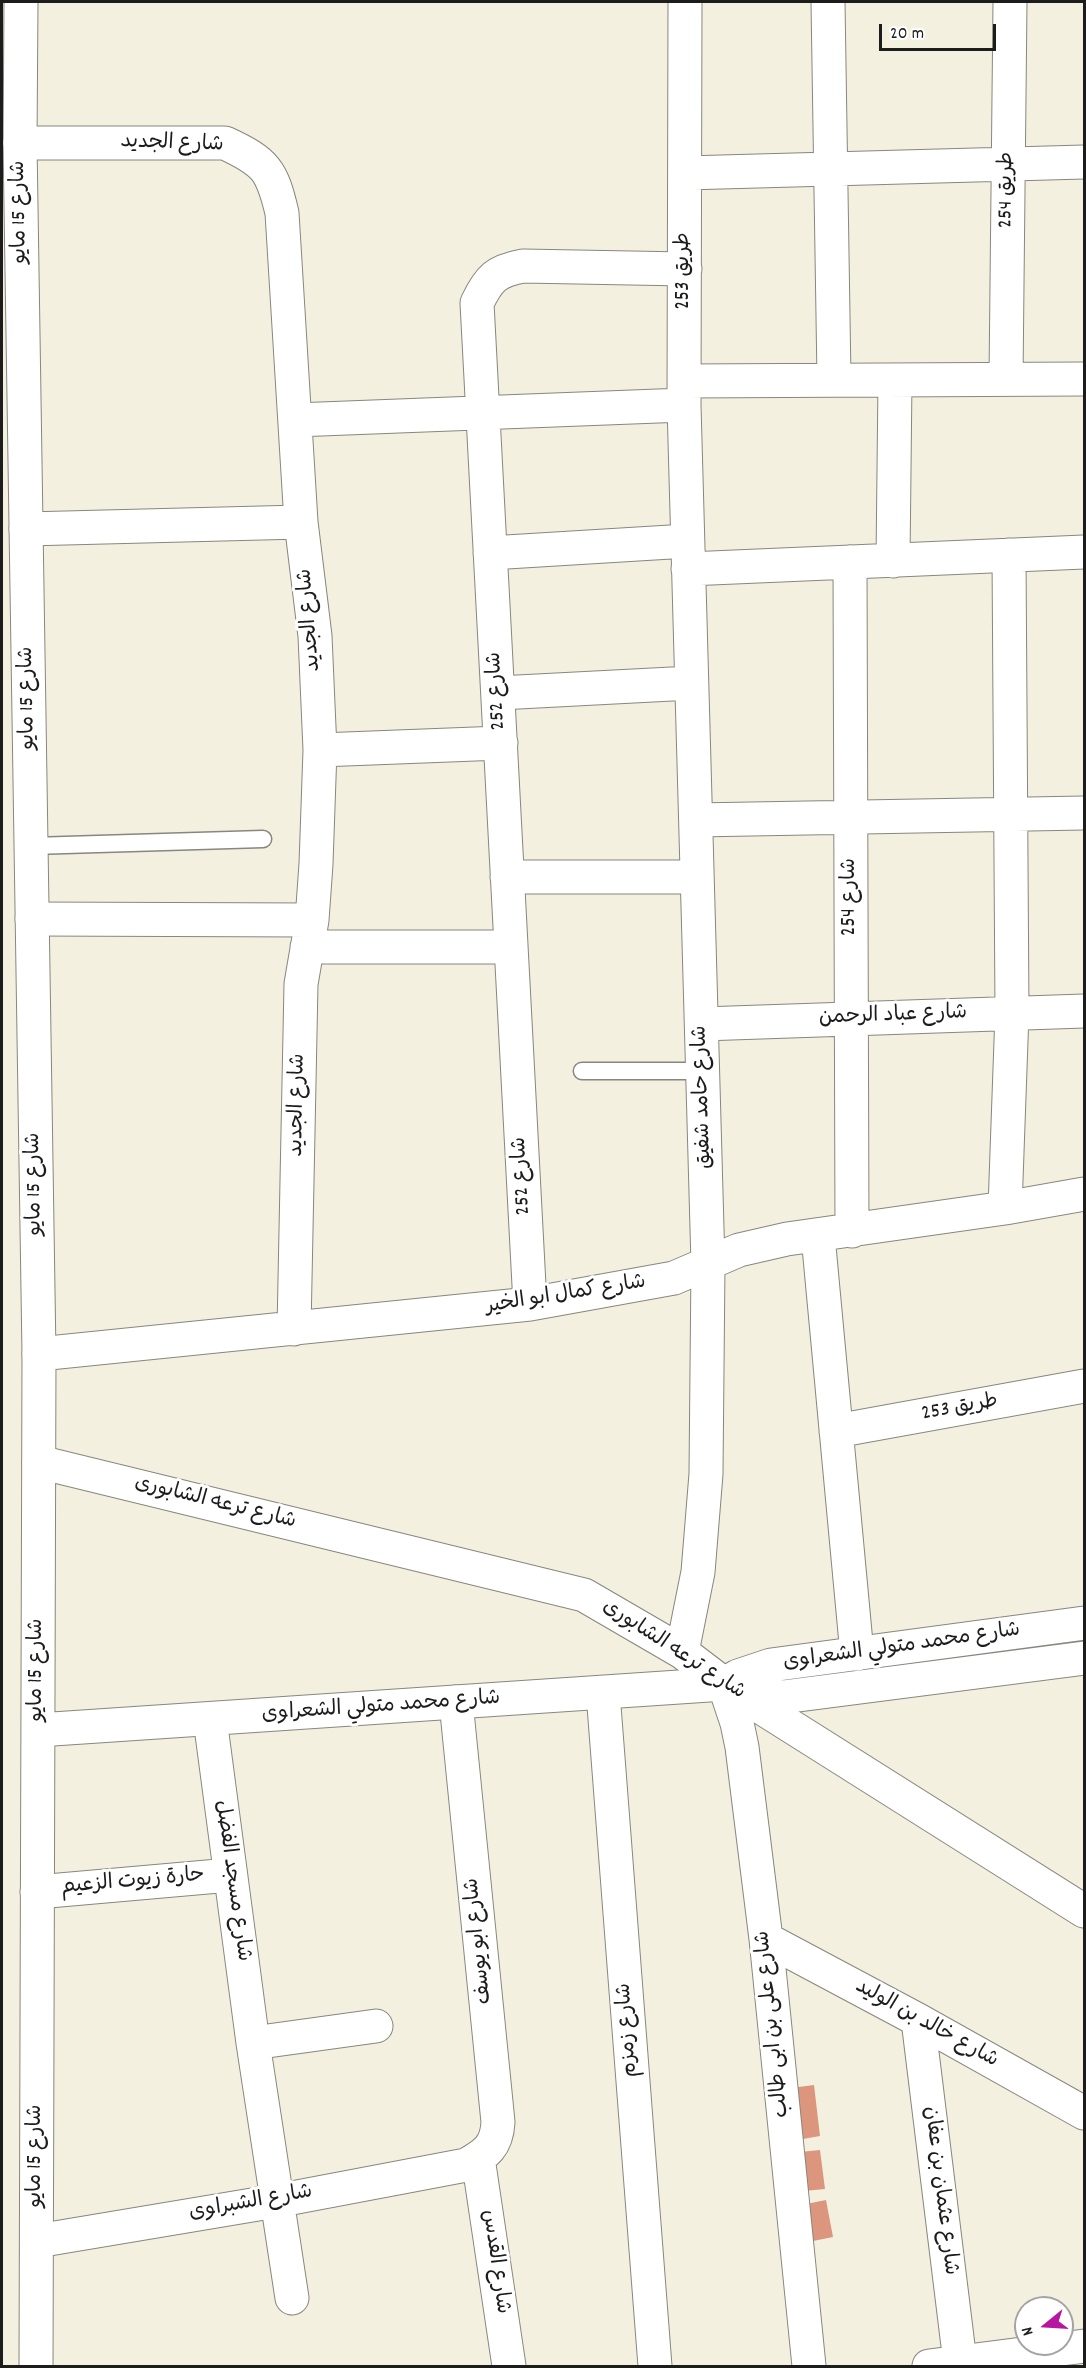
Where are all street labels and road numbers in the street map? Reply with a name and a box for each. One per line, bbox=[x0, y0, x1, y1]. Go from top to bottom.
street label: شارع الجديد bbox=[120, 131, 224, 159]
street label: طريق 254 bbox=[995, 152, 1021, 228]
street label: شارع 15 مايو bbox=[8, 160, 34, 264]
street label: طريق 253 bbox=[672, 232, 698, 310]
street label: شارع الجديد bbox=[294, 567, 328, 673]
street label: شارع 15 مايو bbox=[16, 646, 42, 750]
street label: شارع 252 bbox=[483, 651, 513, 731]
street label: شارع 254 bbox=[838, 858, 864, 936]
street label: شارع عباد الرحمن bbox=[818, 1002, 968, 1032]
street label: شارع حامد شفيق bbox=[689, 1025, 719, 1169]
street label: شارع الجديد bbox=[286, 1053, 312, 1157]
street label: شارع 15 مايو bbox=[23, 1132, 49, 1236]
street label: شارع 252 bbox=[508, 1136, 538, 1216]
street label: شارع كمال ابو الخير bbox=[484, 1271, 648, 1321]
street label: طريق 253 bbox=[920, 1390, 1000, 1428]
street label: شارع ترعه الشابورى bbox=[132, 1472, 298, 1536]
street label: شارع ترعه الشابورى bbox=[597, 1595, 749, 1707]
street label: شارع 15 مايو bbox=[25, 1618, 51, 1722]
street label: شارع محمد متولي الشعراوى bbox=[782, 1619, 1022, 1677]
street label: شارع محمد متولي الشعراوى bbox=[261, 1687, 501, 1729]
street label: شارع مسجد الفضل bbox=[207, 1799, 255, 1963]
street label: حارة زيوت الزعيم bbox=[60, 1864, 206, 1902]
street label: شارع ابو يوسف bbox=[461, 1877, 499, 2005]
street label: شارع على بن ابى طالب bbox=[752, 1929, 796, 2119]
street label: شارع خالد بن الوليد bbox=[850, 1975, 1002, 2075]
street label: شارع زمزم bbox=[613, 1982, 645, 2078]
street label: شارع 15 مايو bbox=[24, 2104, 50, 2208]
street label: شارع عثمان بن عفان bbox=[916, 2105, 962, 2277]
street label: شارع الشبراوى bbox=[187, 2181, 315, 2227]
street label: شارع القدس bbox=[474, 2208, 514, 2316]

